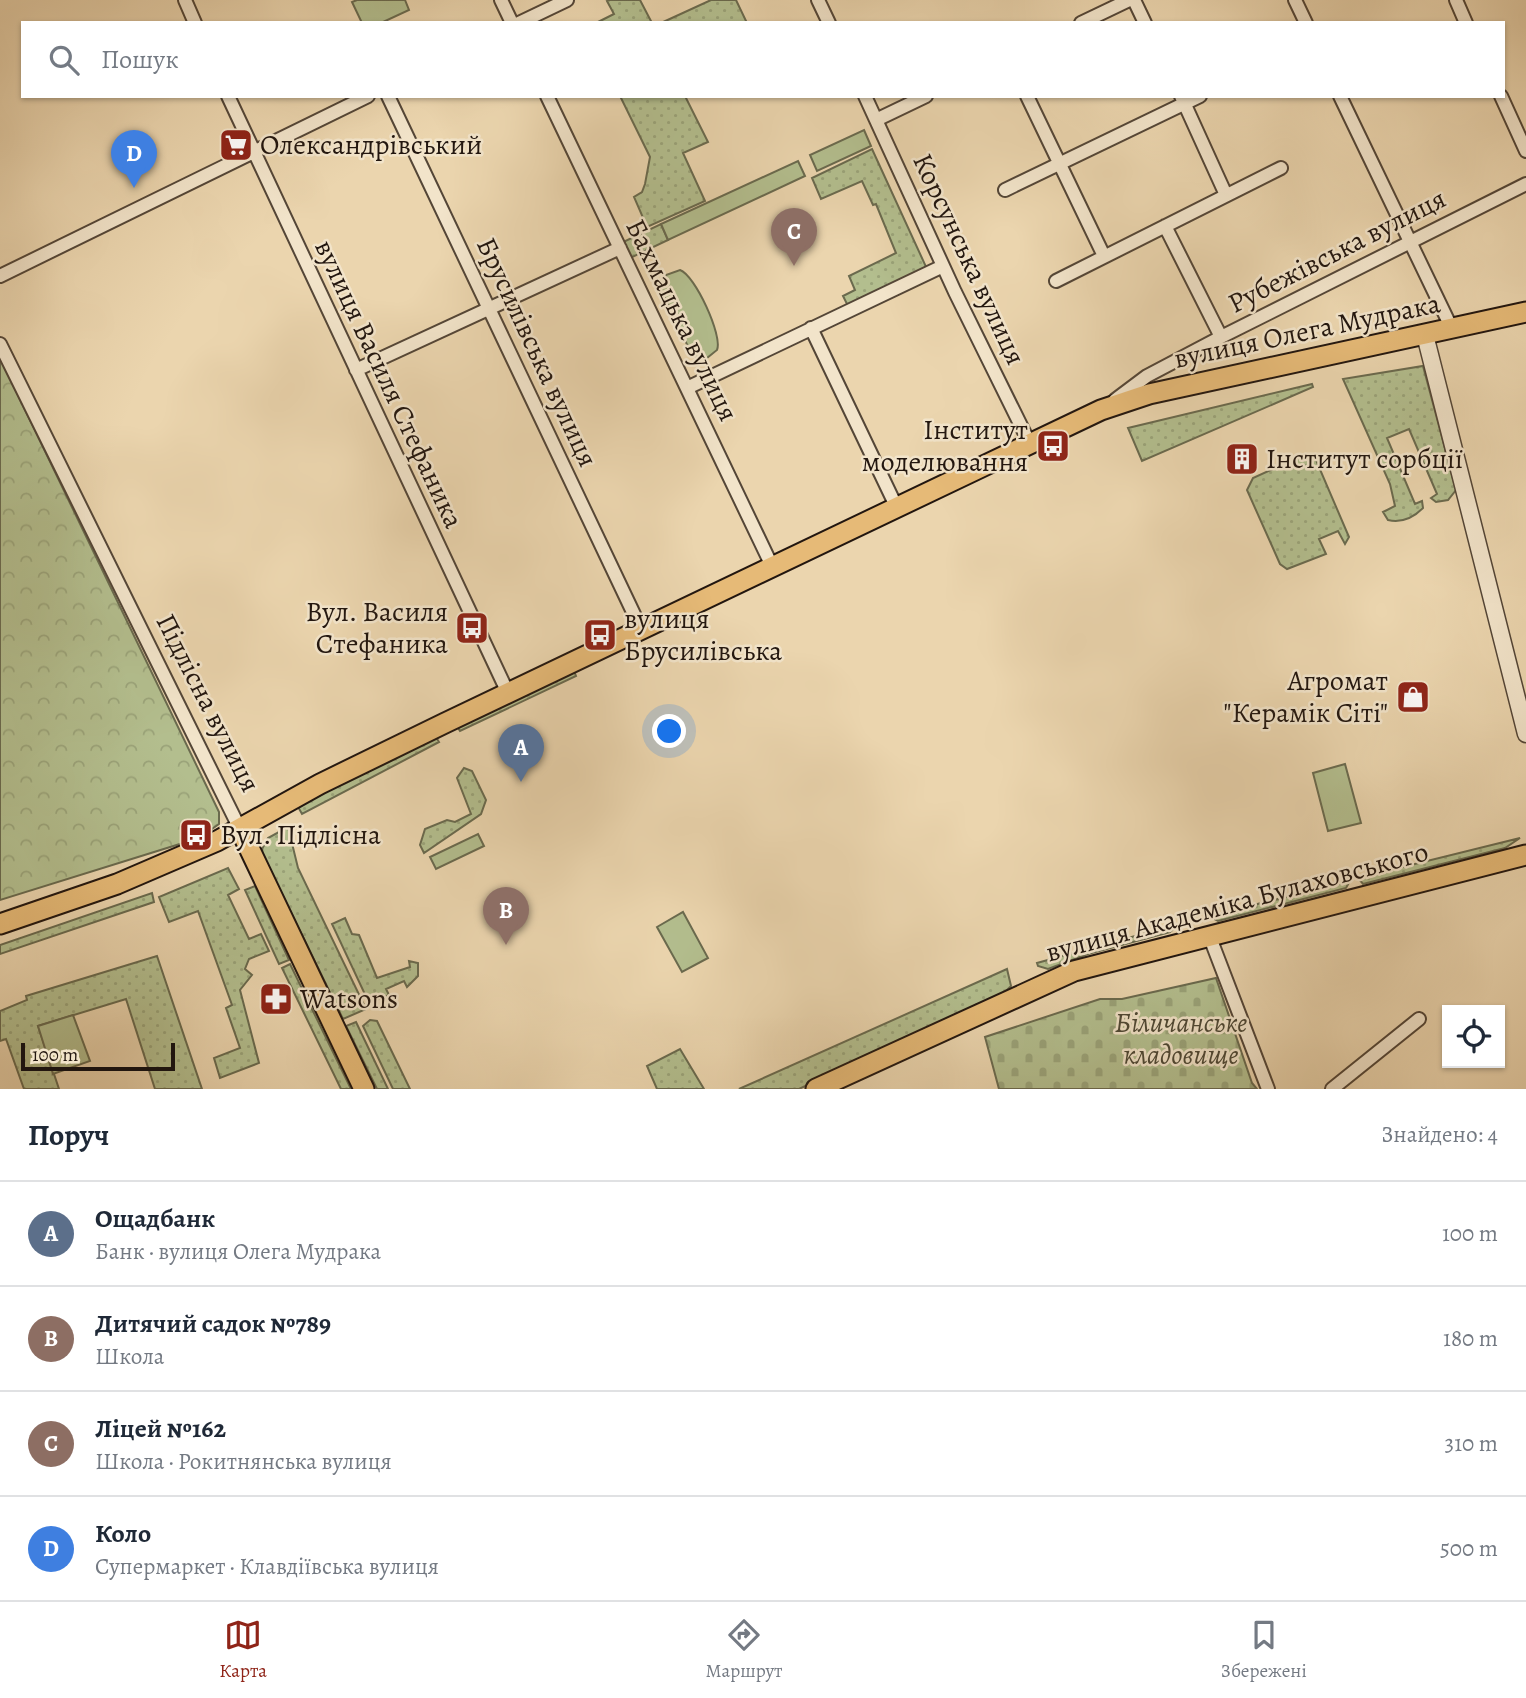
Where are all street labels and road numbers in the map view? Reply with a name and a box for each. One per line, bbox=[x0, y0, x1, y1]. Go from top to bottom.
street label: Корсунська вулиця bbox=[903, 147, 1035, 371]
street label: Рубежівська вулиця bbox=[1222, 180, 1452, 322]
street label: Бахмацька вулиця bbox=[617, 213, 747, 427]
street label: Брусилівська вулиця bbox=[467, 231, 607, 473]
street label: вулиця Василя Стефаника bbox=[305, 234, 473, 535]
street label: вулиця Олега Мудрака bbox=[1170, 284, 1444, 378]
street label: Підлісна вулиця bbox=[147, 607, 269, 799]
street label: вулиця Академіка Булаховського bbox=[1042, 833, 1432, 971]

